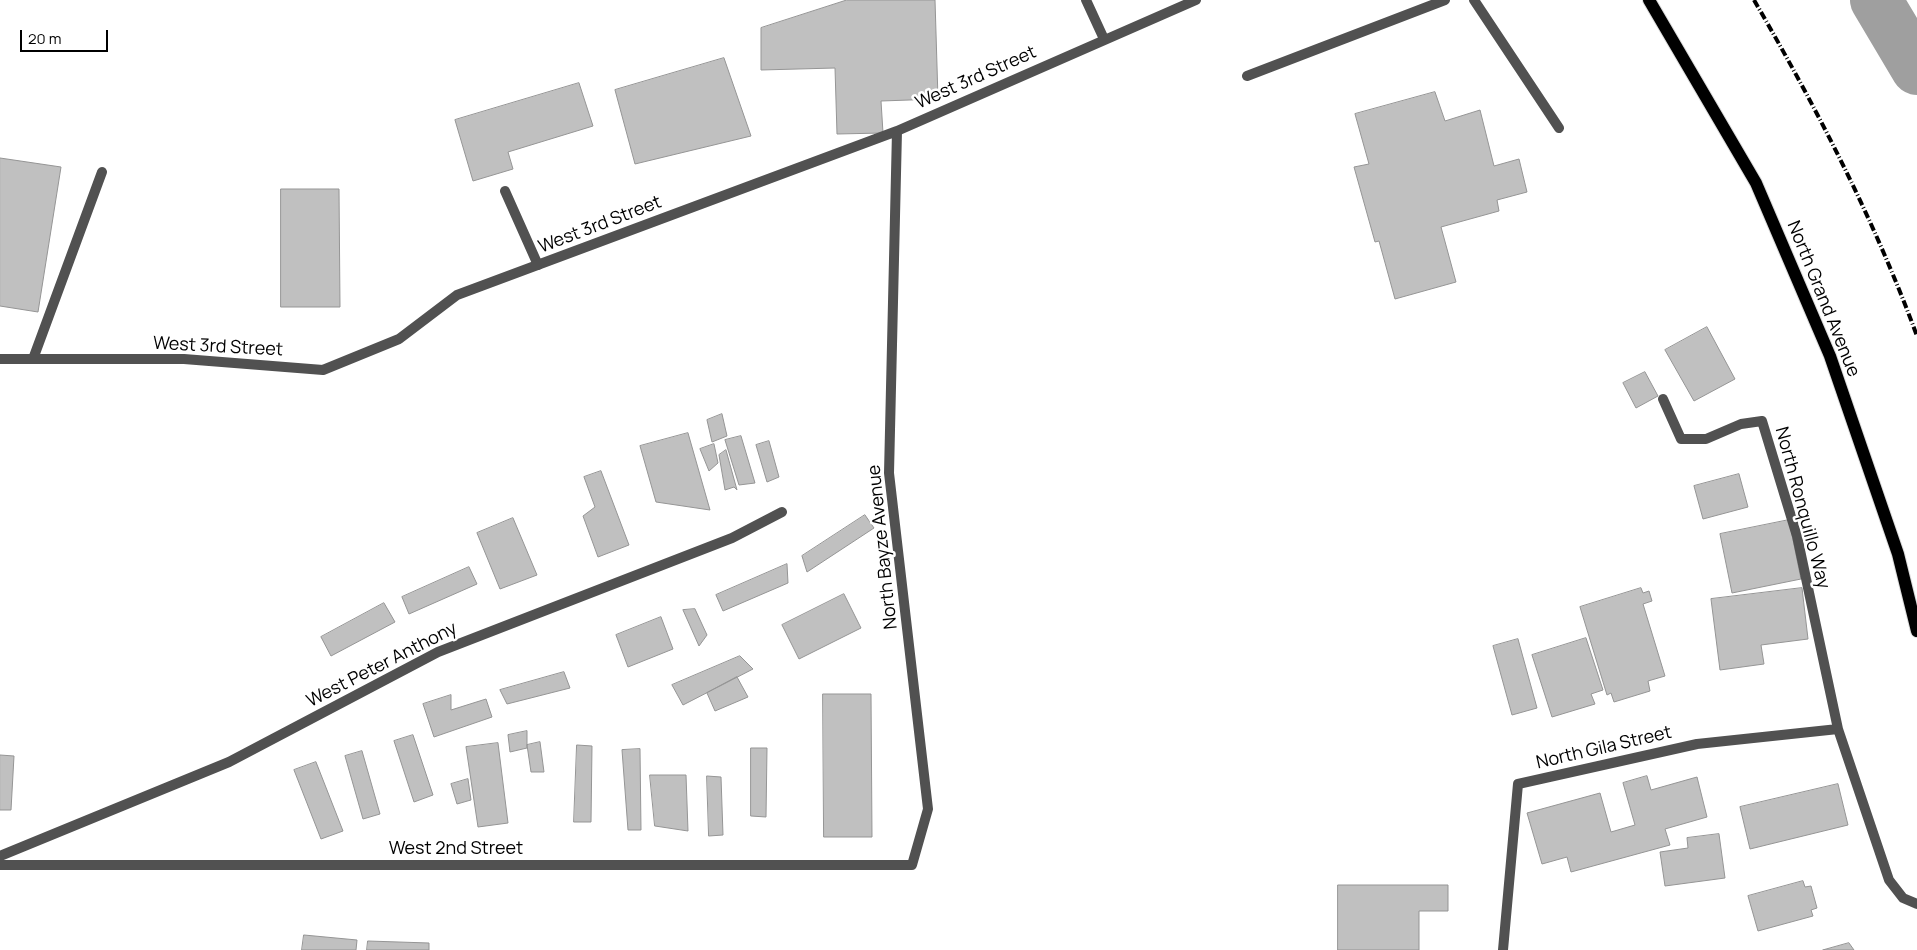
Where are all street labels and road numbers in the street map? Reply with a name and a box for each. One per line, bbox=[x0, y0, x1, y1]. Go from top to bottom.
street label: West 3rd Street bbox=[912, 42, 1040, 114]
street label: West 3rd Street bbox=[535, 192, 665, 258]
street label: North Grand Avenue bbox=[1782, 218, 1864, 380]
street label: West 3rd Street bbox=[153, 333, 283, 361]
street label: North Ronquillo Way bbox=[1770, 425, 1834, 591]
street label: North Bayze Avenue bbox=[864, 464, 902, 630]
street label: West Peter Anthony bbox=[303, 618, 461, 712]
street label: North Gila Street bbox=[1534, 722, 1674, 774]
street label: West 2nd Street bbox=[389, 838, 523, 860]

